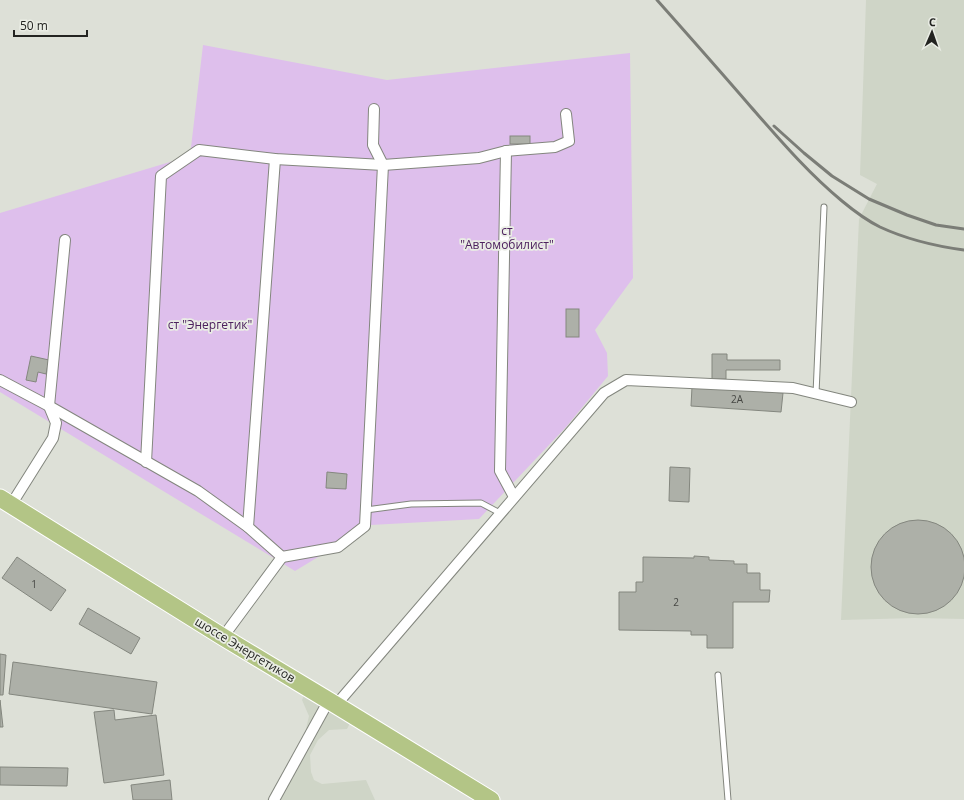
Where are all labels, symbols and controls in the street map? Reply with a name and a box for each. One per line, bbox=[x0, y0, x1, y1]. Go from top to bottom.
scale bar bbox=[14, 12, 87, 38]
north arrow bbox=[912, 12, 952, 52]
text: С bbox=[929, 14, 936, 29]
text: 50 m bbox=[20, 17, 48, 34]
park label: ст "Автомобилист" bbox=[460, 222, 554, 253]
park label: ст "Энергетик" bbox=[168, 316, 252, 333]
house number: 2А bbox=[731, 392, 744, 406]
house number: 1 bbox=[31, 577, 37, 591]
house number: 2 bbox=[673, 595, 679, 609]
street label: шоссе Энергетиков bbox=[192, 613, 299, 686]

